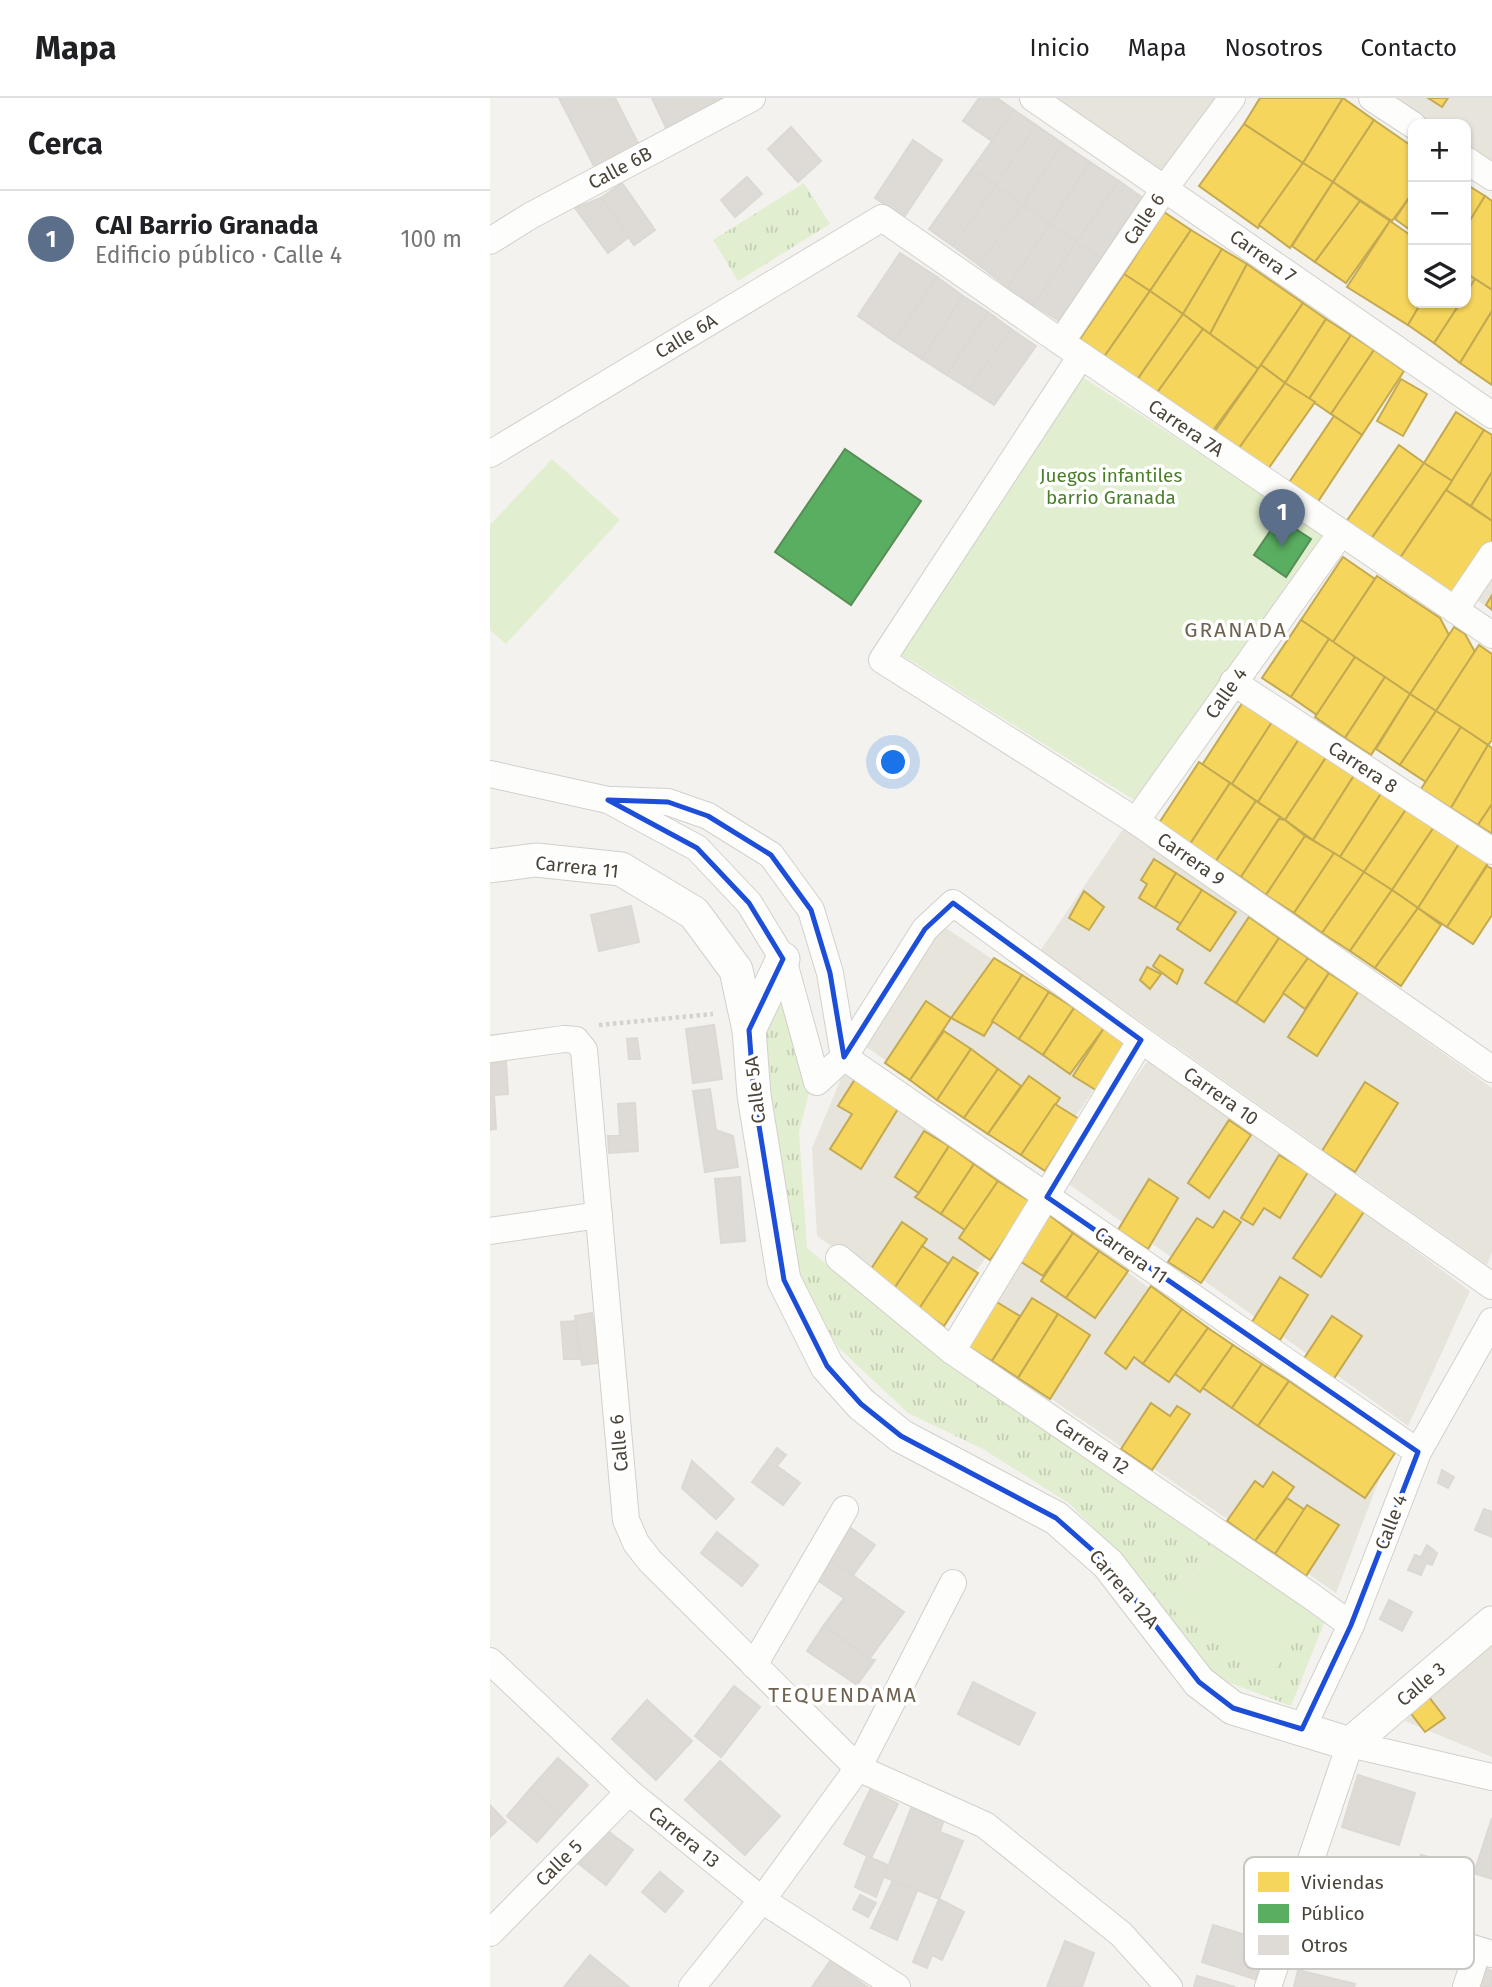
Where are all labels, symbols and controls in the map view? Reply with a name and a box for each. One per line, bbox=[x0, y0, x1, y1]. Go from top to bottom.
text: Mapa bbox=[35, 28, 116, 68]
text: Inicio bbox=[1030, 34, 1090, 62]
text: Mapa bbox=[1128, 34, 1187, 62]
text: Nosotros bbox=[1225, 34, 1323, 62]
text: Contacto bbox=[1361, 34, 1457, 62]
map controls bbox=[1408, 119, 1471, 308]
button: + bbox=[1408, 119, 1471, 182]
text: Cerca bbox=[28, 126, 103, 162]
street label: Calle 6B bbox=[584, 142, 656, 194]
button: − bbox=[1408, 182, 1471, 245]
street label: Calle 6 bbox=[1118, 189, 1170, 249]
text: CAI Barrio Granada bbox=[95, 210, 319, 241]
text: 1 bbox=[46, 225, 56, 253]
text: 100 m bbox=[401, 225, 462, 253]
street label: Carrera 7 bbox=[1225, 225, 1301, 287]
text: Edificio público · Calle 4 bbox=[95, 241, 342, 269]
button: layers bbox=[1408, 245, 1471, 308]
street label: Calle 6A bbox=[651, 309, 721, 363]
street label: Carrera 7A bbox=[1144, 394, 1228, 462]
park label: Juegos infantiles barrio Granada bbox=[1040, 464, 1182, 509]
pin: 1 bbox=[1259, 489, 1305, 547]
district label: GRANADA bbox=[1184, 617, 1288, 643]
street label: Calle 4 bbox=[1200, 663, 1252, 723]
street label: Carrera 8 bbox=[1324, 736, 1402, 798]
your location bbox=[876, 745, 910, 779]
street label: Carrera 9 bbox=[1153, 827, 1229, 891]
street label: Carrera 11 bbox=[534, 851, 620, 883]
street label: Calle 5A bbox=[739, 1055, 771, 1125]
street label: Carrera 10 bbox=[1179, 1062, 1263, 1130]
street label: Carrera 11 bbox=[1090, 1222, 1172, 1288]
street label: Carrera 12 bbox=[1050, 1413, 1134, 1479]
street label: Calle 6 bbox=[605, 1414, 633, 1472]
street label: Calle 4 bbox=[1370, 1491, 1412, 1553]
street label: Carrera 12A bbox=[1084, 1545, 1164, 1633]
street label: Calle 3 bbox=[1392, 1657, 1450, 1711]
district label: TEQUENDAMA bbox=[768, 1682, 918, 1708]
street label: Carrera 13 bbox=[644, 1801, 724, 1873]
street label: Calle 5 bbox=[531, 1835, 587, 1891]
legend bbox=[1244, 1857, 1474, 1969]
text: Viviendas bbox=[1301, 1871, 1384, 1894]
text: Público bbox=[1301, 1902, 1365, 1925]
text: Otros bbox=[1301, 1934, 1348, 1957]

